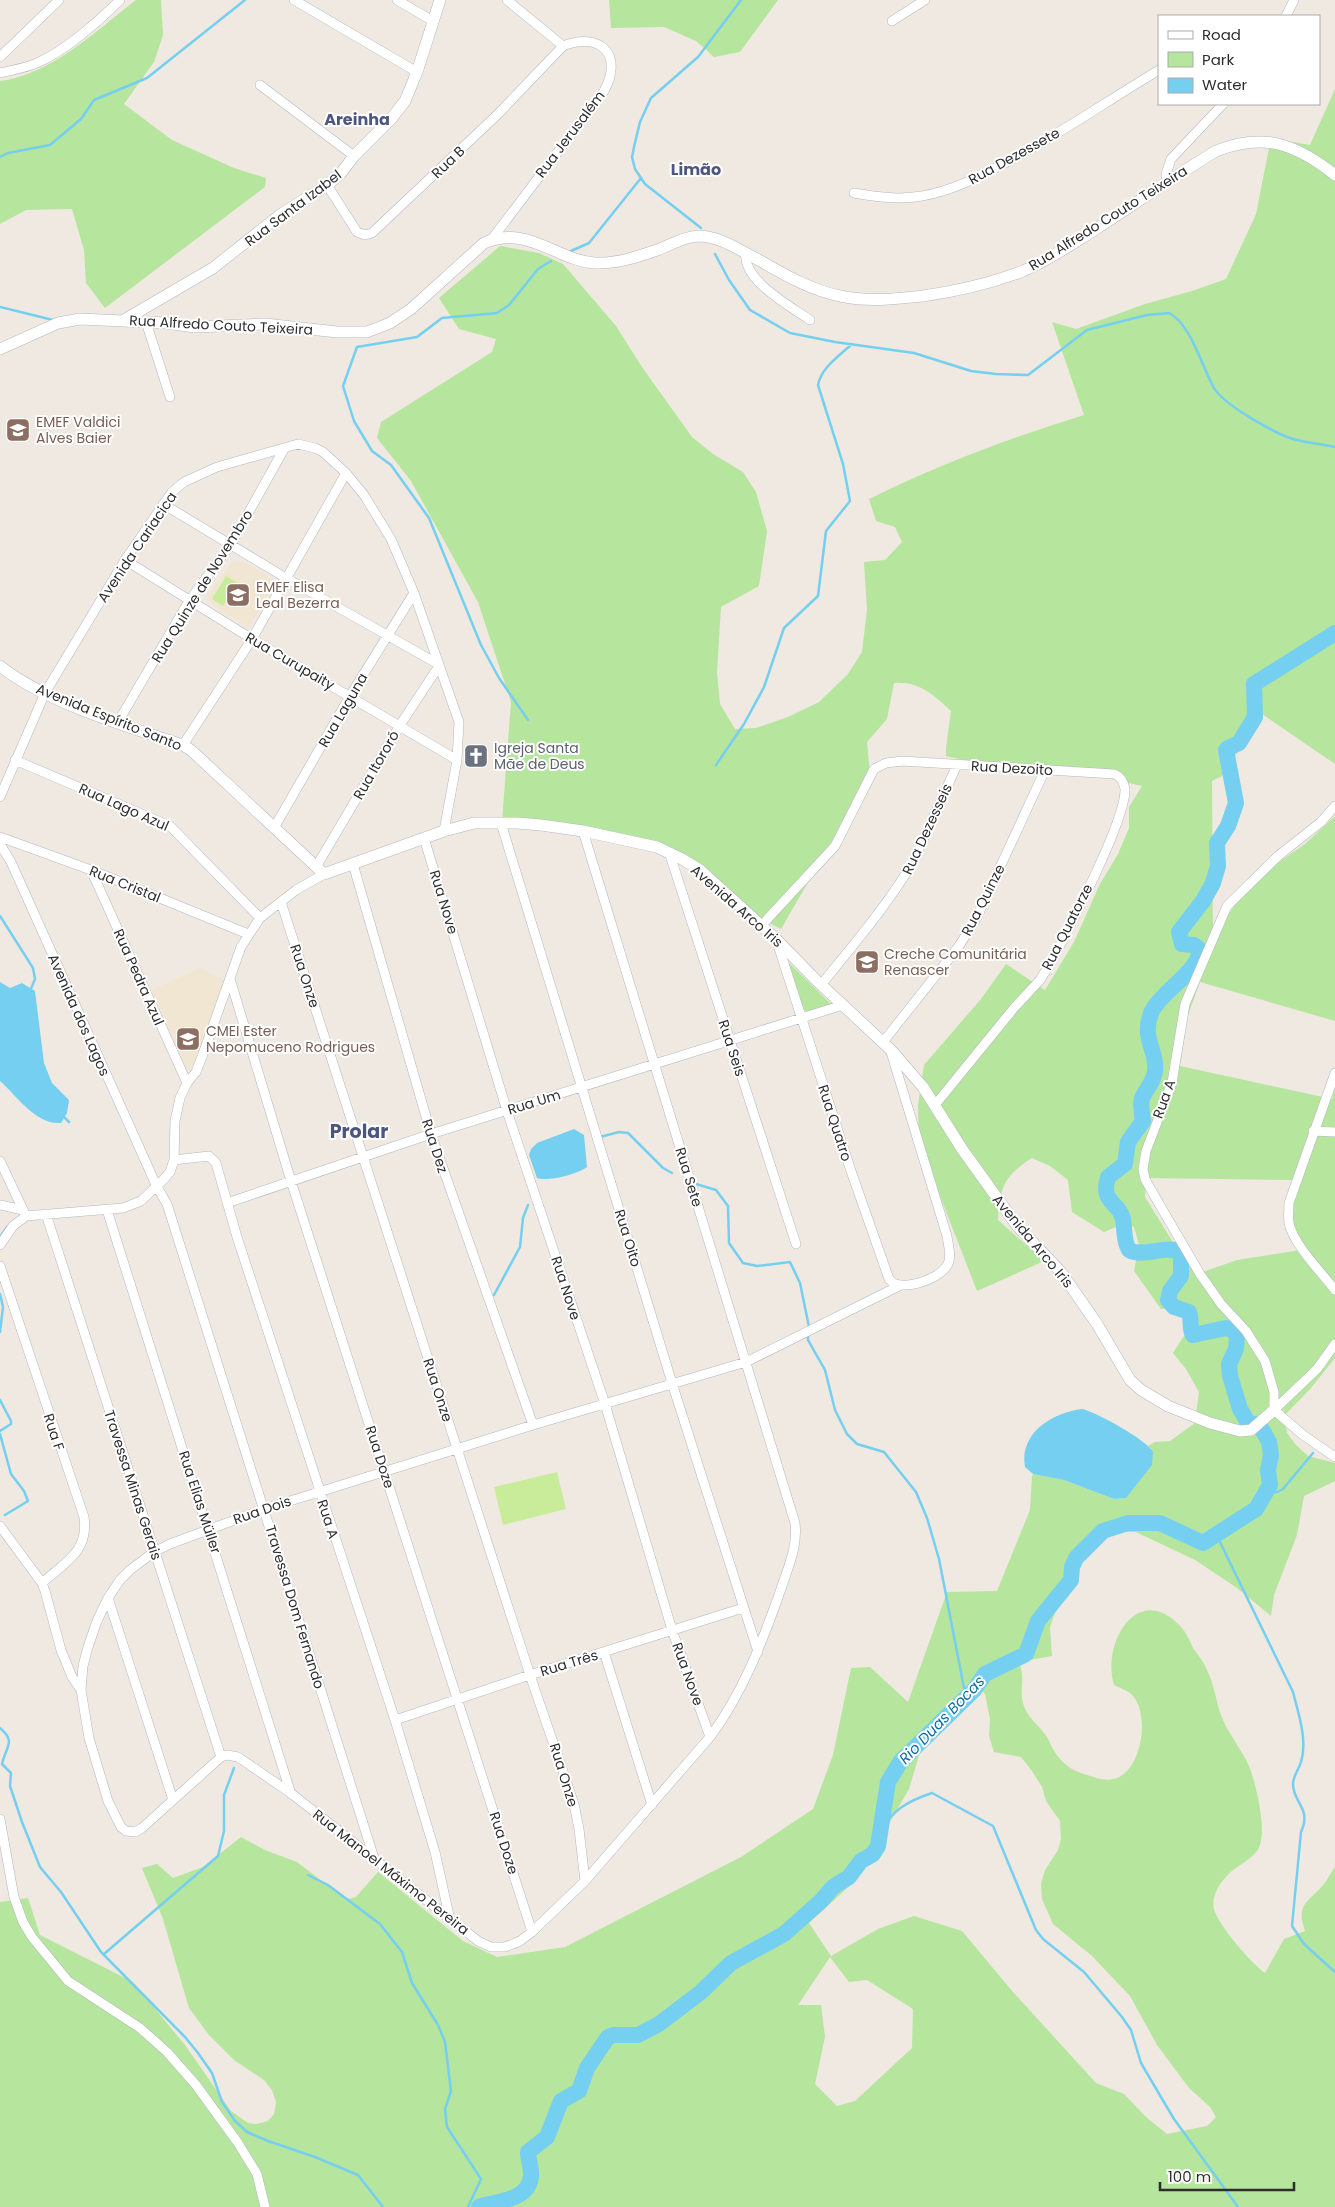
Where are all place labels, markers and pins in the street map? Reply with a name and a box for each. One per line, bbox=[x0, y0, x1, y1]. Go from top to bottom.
place label: EMEF Valdici Alves Baier bbox=[36, 412, 120, 448]
school or university icon: EMEF Valdici Alves Baier bbox=[5, 417, 31, 443]
place label: EMEF Elisa Leal Bezerra bbox=[256, 577, 340, 613]
school or university icon: EMEF Elisa Leal Bezerra bbox=[225, 582, 251, 608]
place label: Igreja Santa Mãe de Deus bbox=[494, 738, 585, 774]
church icon: Igreja Santa Mãe de Deus bbox=[463, 743, 489, 769]
place label: Creche Comunitária Renascer bbox=[884, 944, 1027, 980]
school or university icon: Creche Comunitária Renascer bbox=[854, 949, 880, 975]
place label: CMEI Ester Nepomuceno Rodrigues bbox=[206, 1021, 375, 1057]
school or university icon: CMEI Ester Nepomuceno Rodrigues bbox=[175, 1026, 201, 1052]

